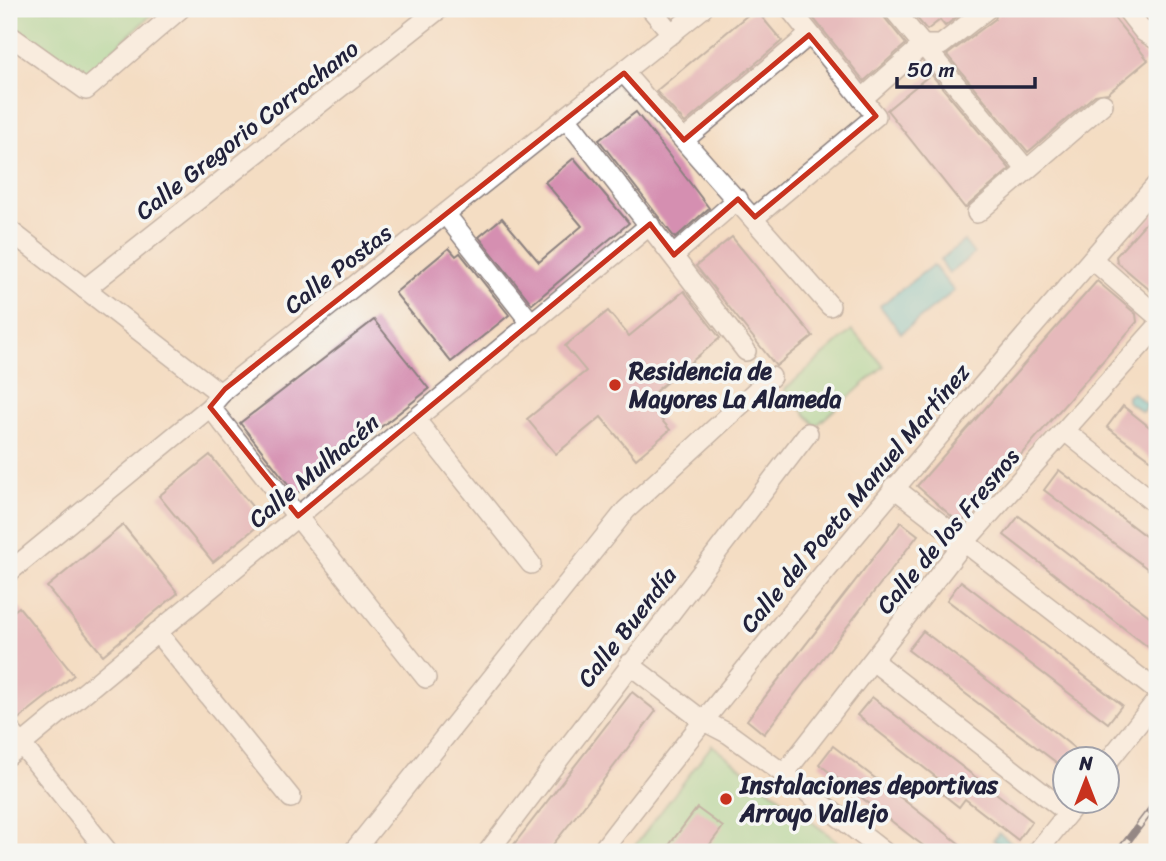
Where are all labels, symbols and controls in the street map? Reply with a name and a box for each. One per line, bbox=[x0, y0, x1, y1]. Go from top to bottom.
street label: Calle Gregorio Corrochano bbox=[126, 29, 368, 231]
scale bar bbox=[897, 46, 1035, 90]
text: 50 m bbox=[907, 51, 955, 89]
street label: Calle Postas bbox=[274, 213, 402, 325]
place label: Residencia de Mayores La Alameda bbox=[628, 350, 841, 420]
street label: Calle del Poeta Manuel Martínez bbox=[729, 353, 981, 642]
marker: Residencia de Mayores La Alameda bbox=[607, 377, 623, 393]
street label: Calle Mulhacén bbox=[239, 403, 389, 539]
street label: Calle de los Fresnos bbox=[865, 438, 1031, 624]
street label: Calle Buendía bbox=[566, 557, 689, 697]
north arrow bbox=[1050, 746, 1120, 816]
text: N bbox=[1078, 747, 1093, 780]
place label: Instalaciones deportivas Arroyo Vallejo bbox=[738, 764, 999, 834]
marker: Instalaciones deportivas Arroyo Vallejo bbox=[718, 791, 734, 807]

